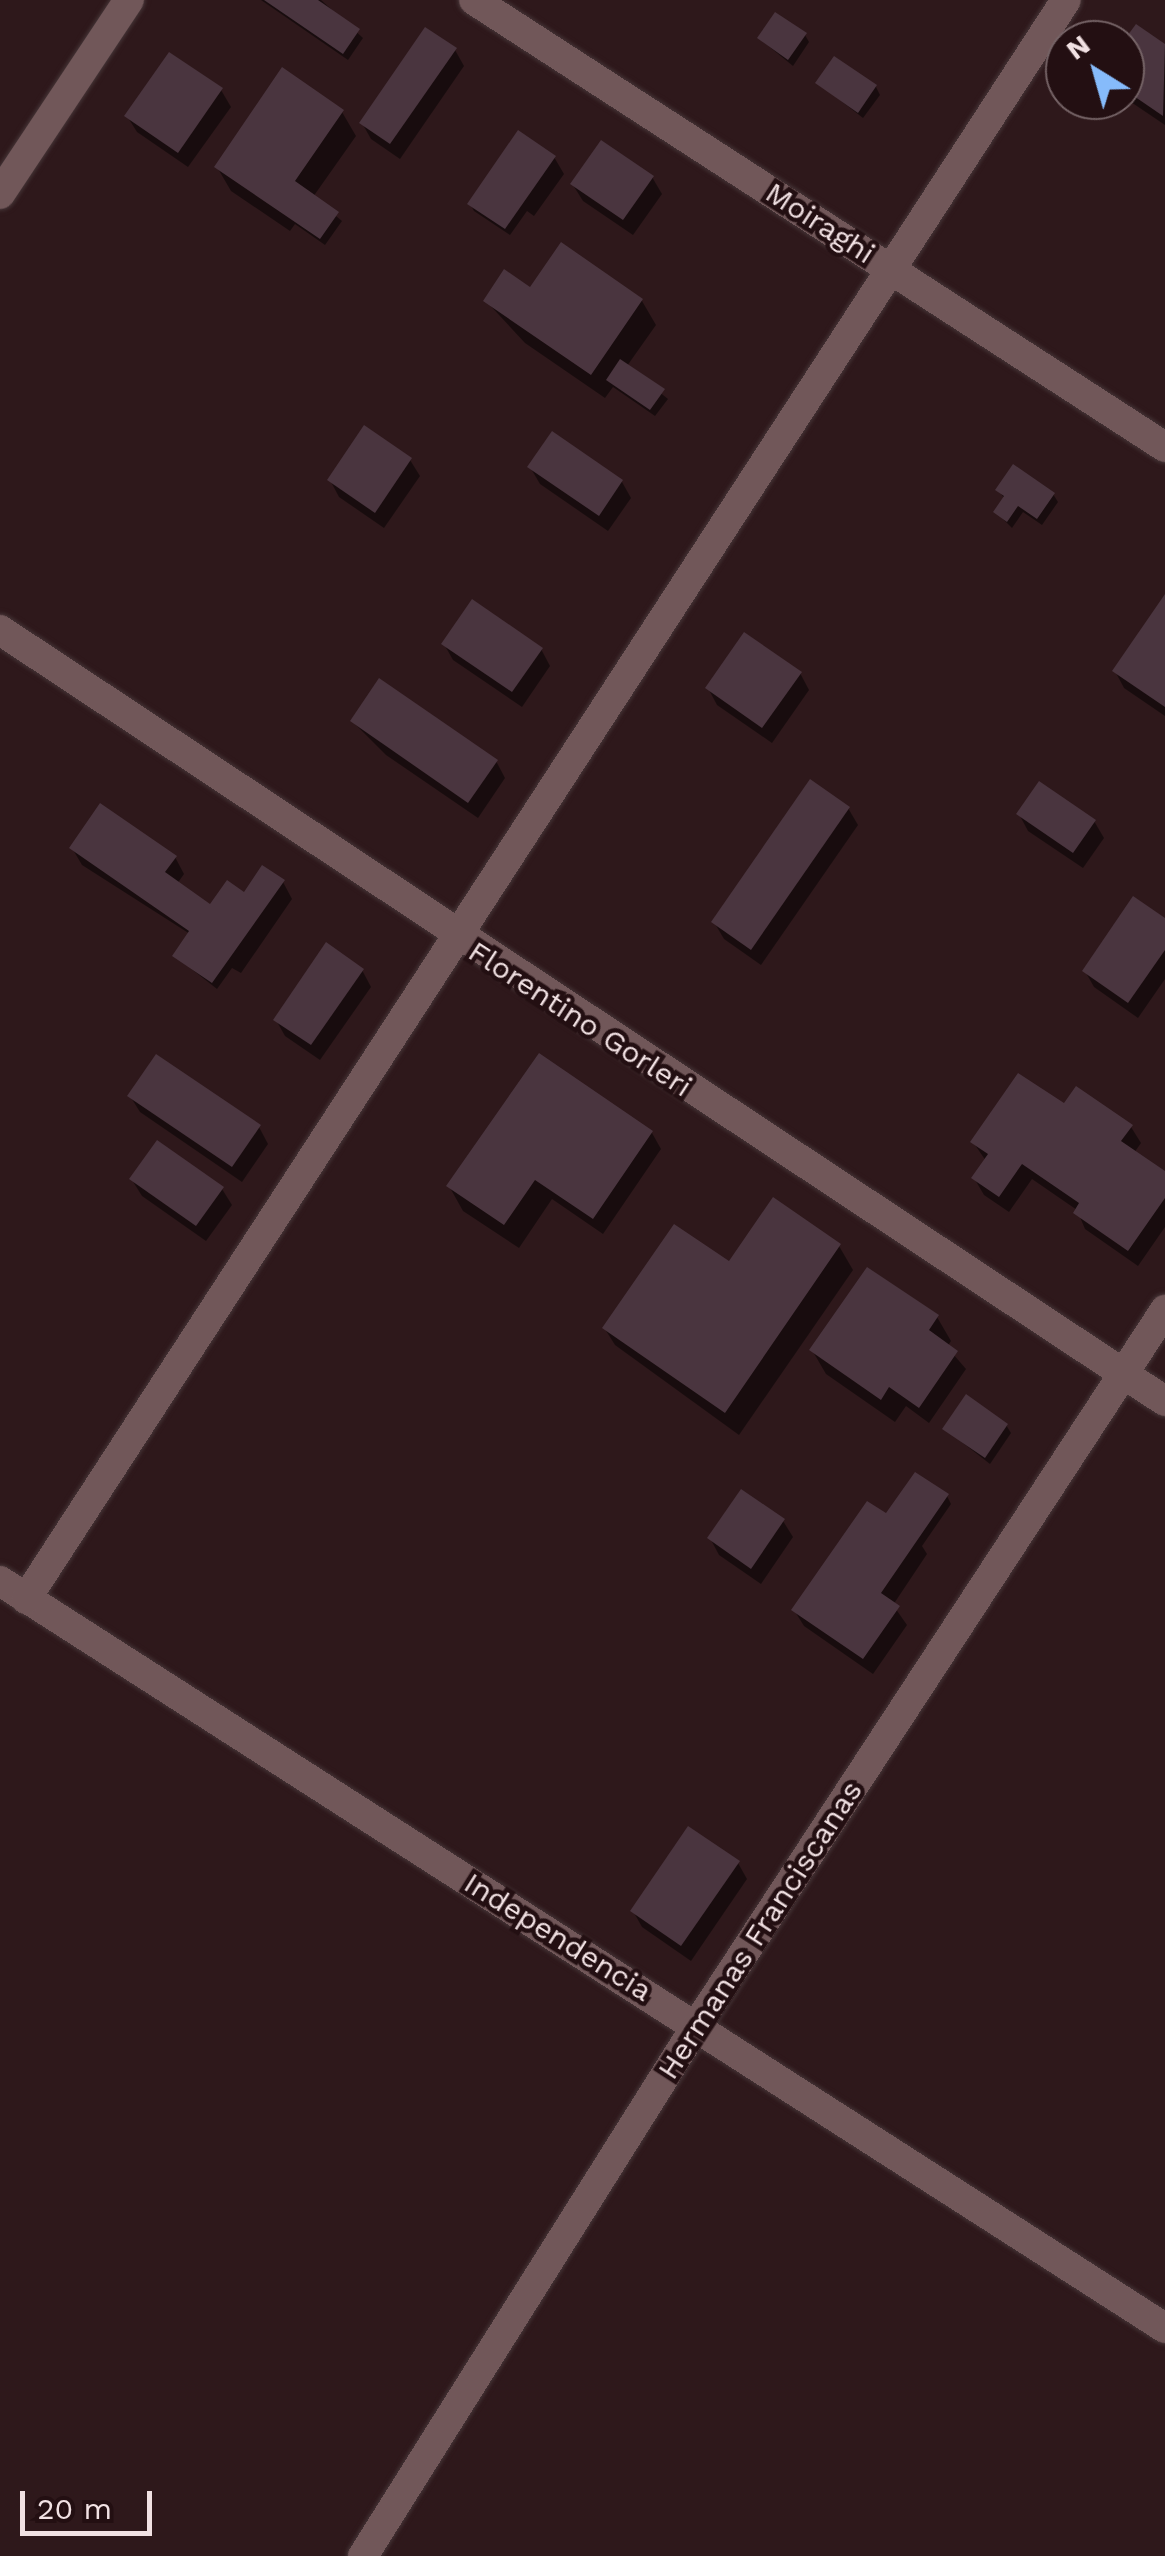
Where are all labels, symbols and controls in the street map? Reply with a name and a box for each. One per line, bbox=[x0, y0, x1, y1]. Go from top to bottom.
north arrow bbox=[1045, 20, 1145, 120]
text: N bbox=[1060, 28, 1096, 67]
street label: Moiraghi bbox=[759, 174, 881, 272]
street label: Florentino Gorleri bbox=[462, 933, 698, 1105]
street label: Hermanas Franciscanas bbox=[650, 1774, 870, 2086]
street label: Independencia bbox=[457, 1865, 659, 2009]
scale bar bbox=[25, 2471, 158, 2533]
text: 20 m bbox=[37, 2491, 112, 2526]

